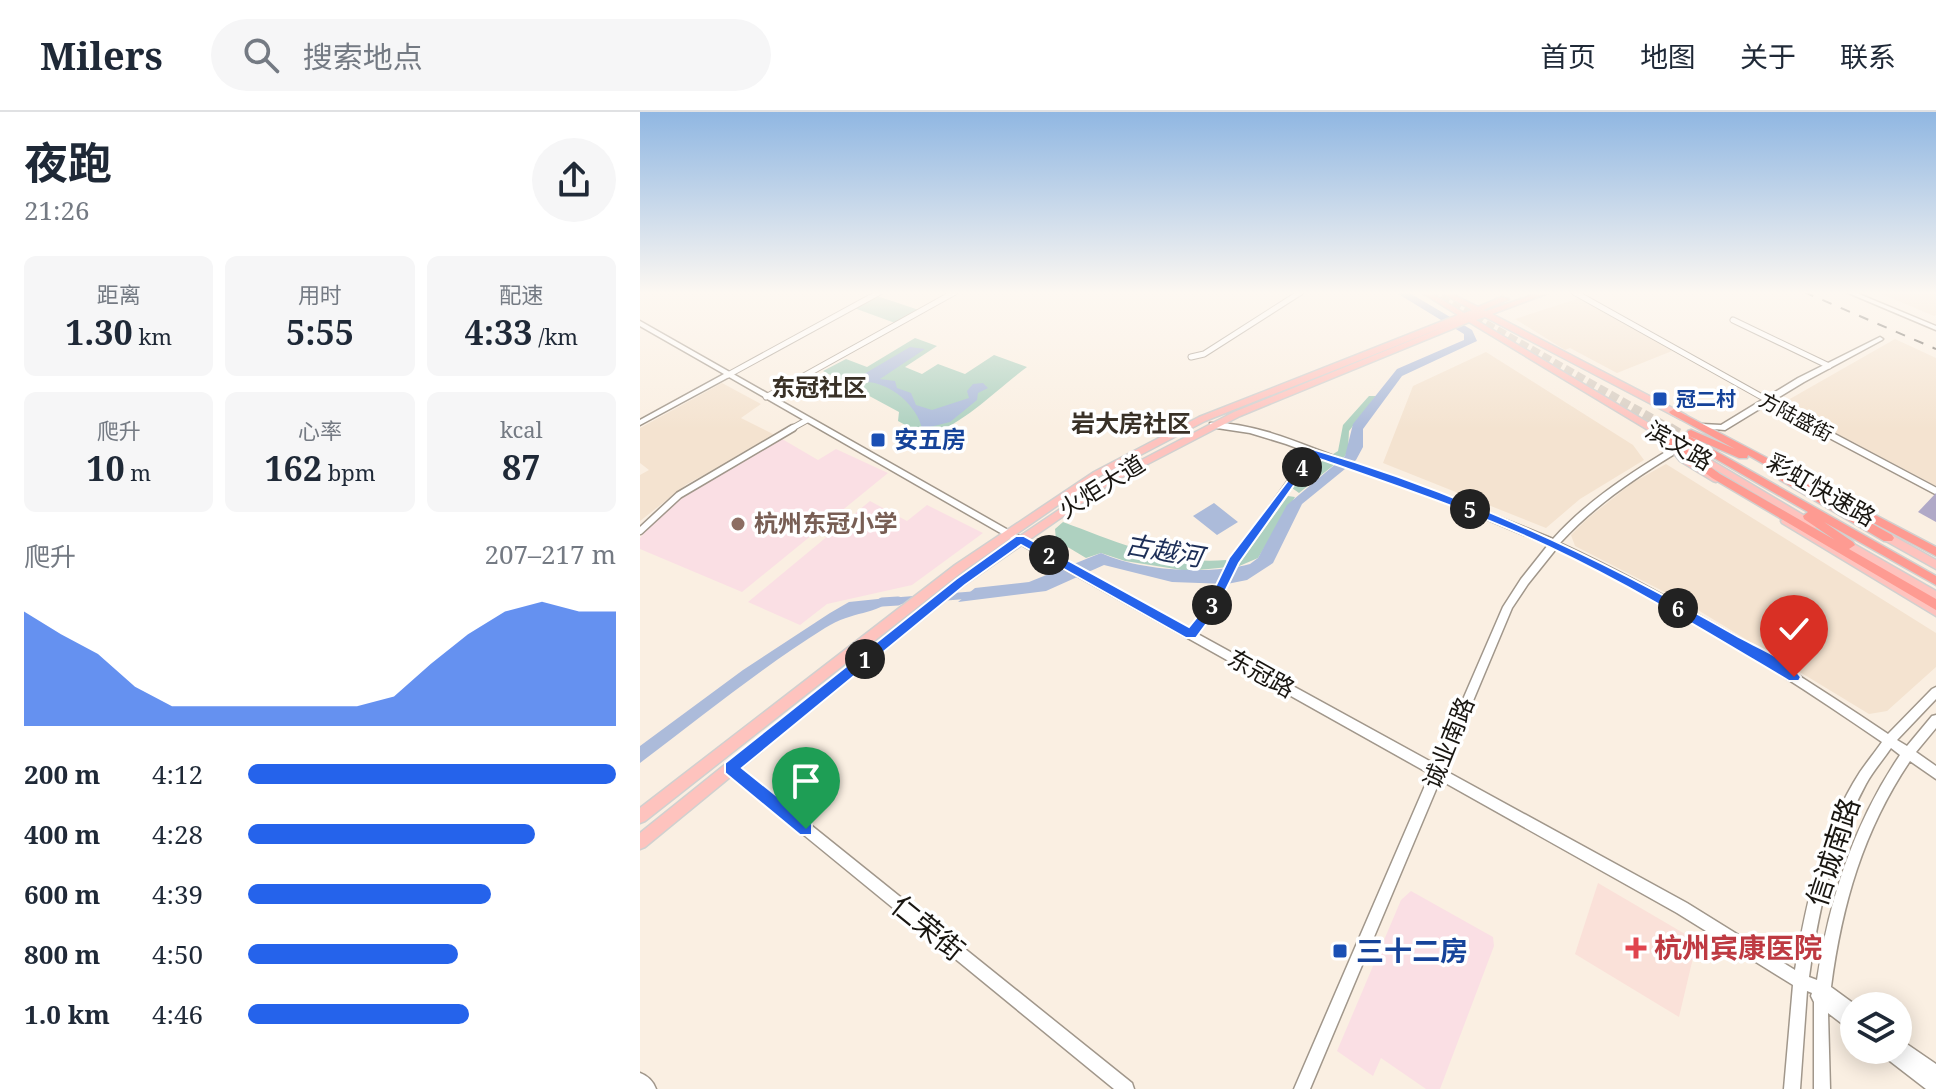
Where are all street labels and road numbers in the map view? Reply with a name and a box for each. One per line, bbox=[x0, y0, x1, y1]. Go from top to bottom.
street label: 方陆盛街 bbox=[1755, 386, 1838, 447]
street label: 滨文路 bbox=[1640, 412, 1719, 477]
street label: 彩虹快速路 bbox=[1762, 444, 1882, 533]
street label: 火炬大道 bbox=[1052, 446, 1151, 525]
street label: 东冠路 bbox=[1222, 641, 1301, 705]
street label: 诚业南路 bbox=[1414, 692, 1481, 793]
street label: 信诚南路 bbox=[1797, 793, 1867, 911]
street label: 仁荣街 bbox=[884, 886, 973, 968]

